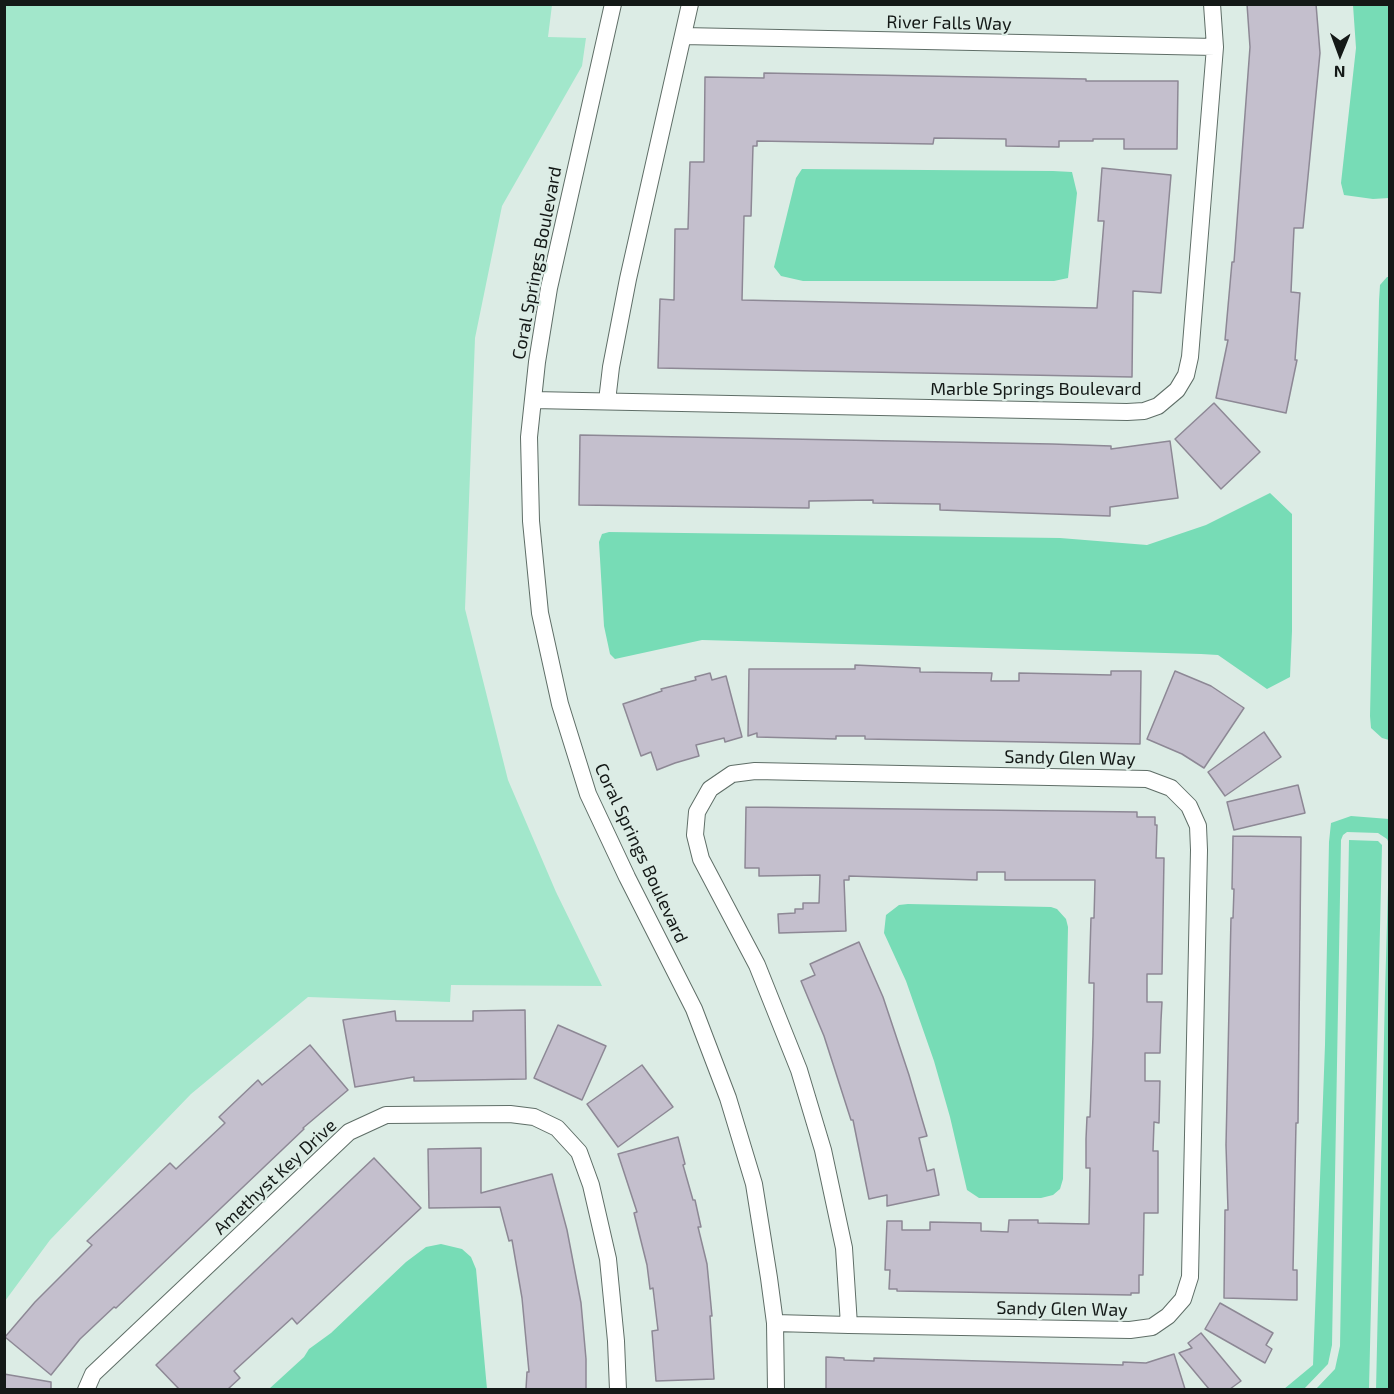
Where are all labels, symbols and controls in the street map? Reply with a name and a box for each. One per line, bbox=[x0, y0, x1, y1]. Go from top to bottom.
street label: River Falls Way bbox=[886, 11, 1012, 35]
north arrow bbox=[1310, 24, 1370, 84]
text: N bbox=[1334, 63, 1346, 82]
street label: Coral Springs Boulevard bbox=[508, 165, 566, 361]
street label: Marble Springs Boulevard bbox=[930, 378, 1142, 400]
street label: Sandy Glen Way bbox=[1004, 746, 1136, 770]
street label: Coral Springs Boulevard bbox=[590, 760, 692, 946]
street label: Amethyst Key Drive bbox=[209, 1115, 341, 1239]
street label: Sandy Glen Way bbox=[996, 1297, 1128, 1321]

